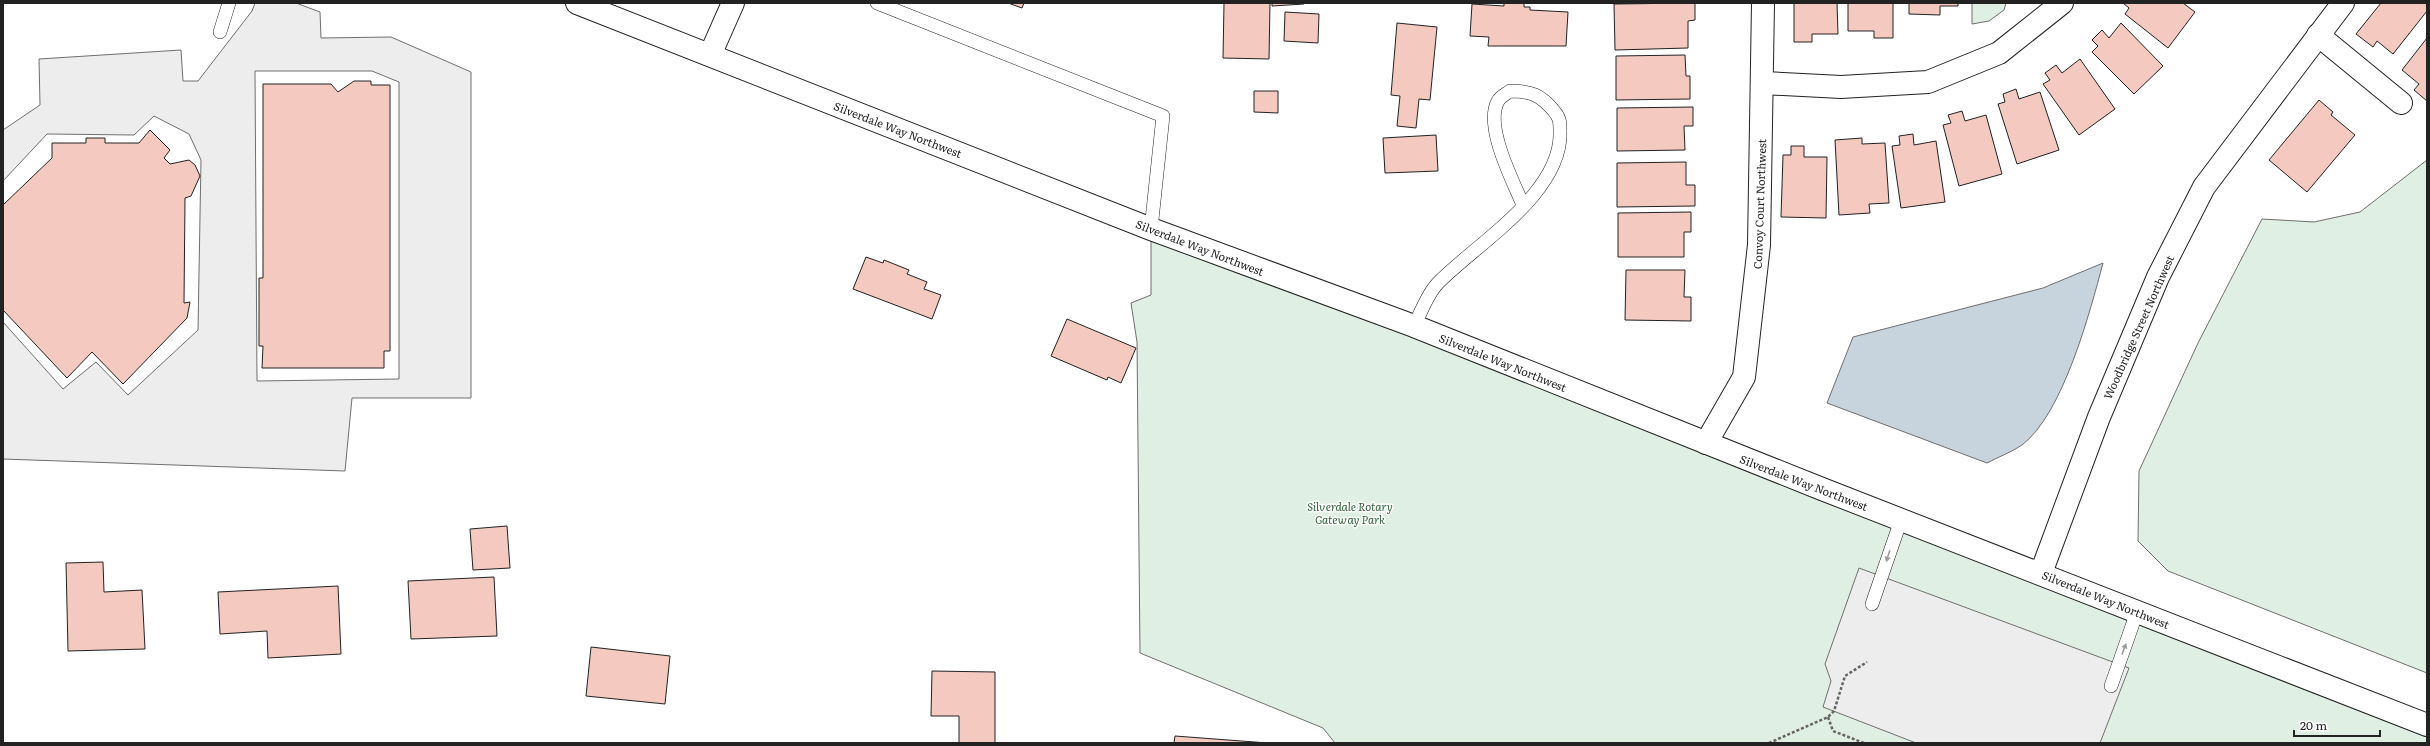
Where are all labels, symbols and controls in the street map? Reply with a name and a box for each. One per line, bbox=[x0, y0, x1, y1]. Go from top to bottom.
street label: Silverdale Way Northwest bbox=[832, 97, 965, 161]
street label: Convoy Court Northwest bbox=[1749, 138, 1769, 269]
street label: Silverdale Way Northwest bbox=[1134, 215, 1267, 279]
street label: Woodbridge Street Northwest bbox=[2099, 252, 2177, 401]
street label: Silverdale Way Northwest bbox=[1437, 329, 1570, 395]
street label: Silverdale Way Northwest bbox=[1738, 450, 1871, 514]
park label: Silverdale Rotary Gateway Park bbox=[1307, 498, 1393, 527]
one-way arrow bbox=[1885, 551, 1891, 563]
street label: Silverdale Way Northwest bbox=[2040, 566, 2173, 632]
one-way arrow bbox=[2122, 643, 2128, 655]
scale bar bbox=[2294, 712, 2380, 738]
text: 20 m bbox=[2300, 716, 2327, 734]

